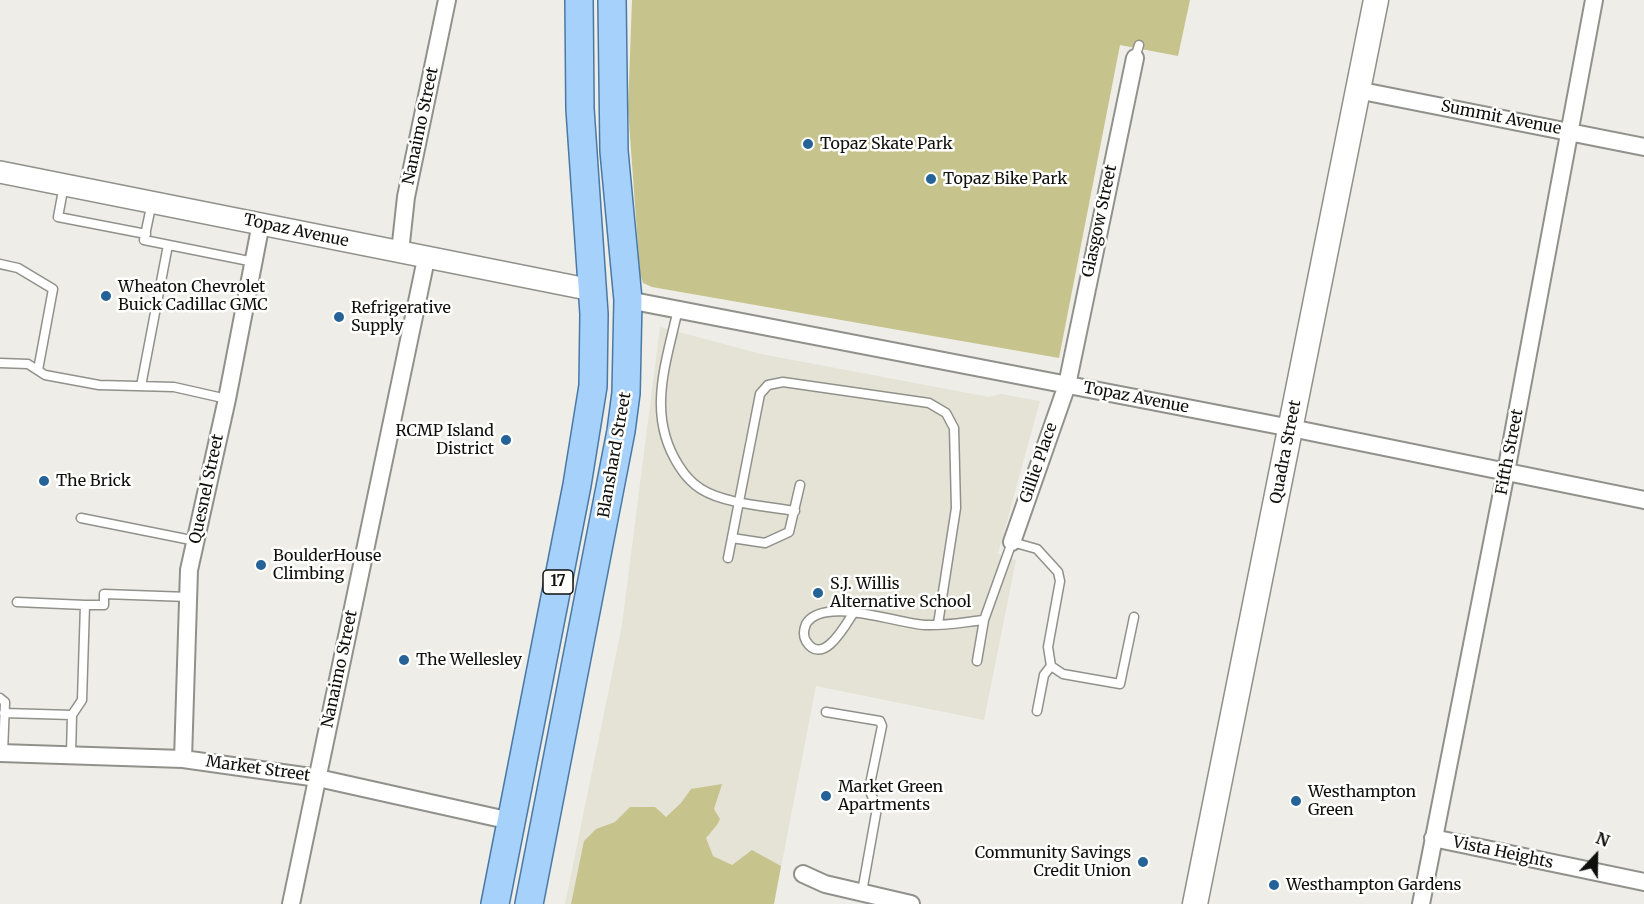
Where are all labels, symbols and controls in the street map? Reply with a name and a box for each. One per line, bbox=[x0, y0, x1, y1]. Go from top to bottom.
street label: Nanaimo Street bbox=[399, 65, 443, 187]
street label: Summit Avenue bbox=[1439, 97, 1563, 139]
place label: Topaz Skate Park bbox=[820, 134, 953, 154]
marker: Topaz Skate Park bbox=[801, 137, 815, 151]
street label: Glasgow Street bbox=[1079, 163, 1121, 279]
place label: Topaz Bike Park bbox=[943, 169, 1067, 189]
marker: Topaz Bike Park bbox=[924, 172, 938, 186]
street label: Topaz Avenue bbox=[242, 210, 350, 252]
place label: Wheaton Chevrolet Buick Cadillac GMC bbox=[118, 277, 268, 315]
marker: Wheaton Chevrolet Buick Cadillac GMC bbox=[99, 289, 113, 303]
place label: Refrigerative Supply bbox=[351, 298, 451, 336]
marker: Refrigerative Supply bbox=[332, 310, 346, 324]
street label: Topaz Avenue bbox=[1082, 378, 1190, 418]
street label: Blanshard Street bbox=[594, 391, 636, 519]
street label: Quadra Street bbox=[1267, 398, 1305, 506]
street label: Fifth Street bbox=[1492, 407, 1528, 497]
street label: Gillie Place bbox=[1016, 420, 1062, 506]
place label: RCMP Island District bbox=[396, 421, 494, 459]
street label: Quesnel Street bbox=[186, 432, 228, 546]
marker: RCMP Island District bbox=[499, 433, 513, 447]
place label: The Brick bbox=[56, 471, 131, 491]
marker: The Brick bbox=[37, 474, 51, 488]
place label: BoulderHouse Climbing bbox=[273, 546, 381, 584]
marker: BoulderHouse Climbing bbox=[254, 558, 268, 572]
road number: 17 bbox=[543, 570, 573, 594]
place label: S.J. Willis Alternative School bbox=[830, 574, 971, 612]
marker: S.J. Willis Alternative School bbox=[811, 586, 825, 600]
street label: Nanaimo Street bbox=[318, 608, 362, 730]
place label: The Wellesley bbox=[416, 650, 522, 670]
marker: The Wellesley bbox=[397, 653, 411, 667]
street label: Market Street bbox=[205, 752, 311, 786]
place label: Market Green Apartments bbox=[838, 777, 943, 815]
place label: Westhampton Green bbox=[1308, 782, 1416, 820]
marker: Market Green Apartments bbox=[819, 789, 833, 803]
marker: Westhampton Green bbox=[1289, 794, 1303, 808]
north arrow bbox=[1566, 826, 1626, 886]
text: N bbox=[1593, 828, 1612, 851]
street label: Vista Heights bbox=[1451, 833, 1555, 873]
place label: Community Savings Credit Union bbox=[975, 843, 1131, 881]
marker: Community Savings Credit Union bbox=[1136, 855, 1150, 869]
place label: Westhampton Gardens bbox=[1286, 875, 1461, 895]
marker: Westhampton Gardens bbox=[1267, 878, 1281, 892]

